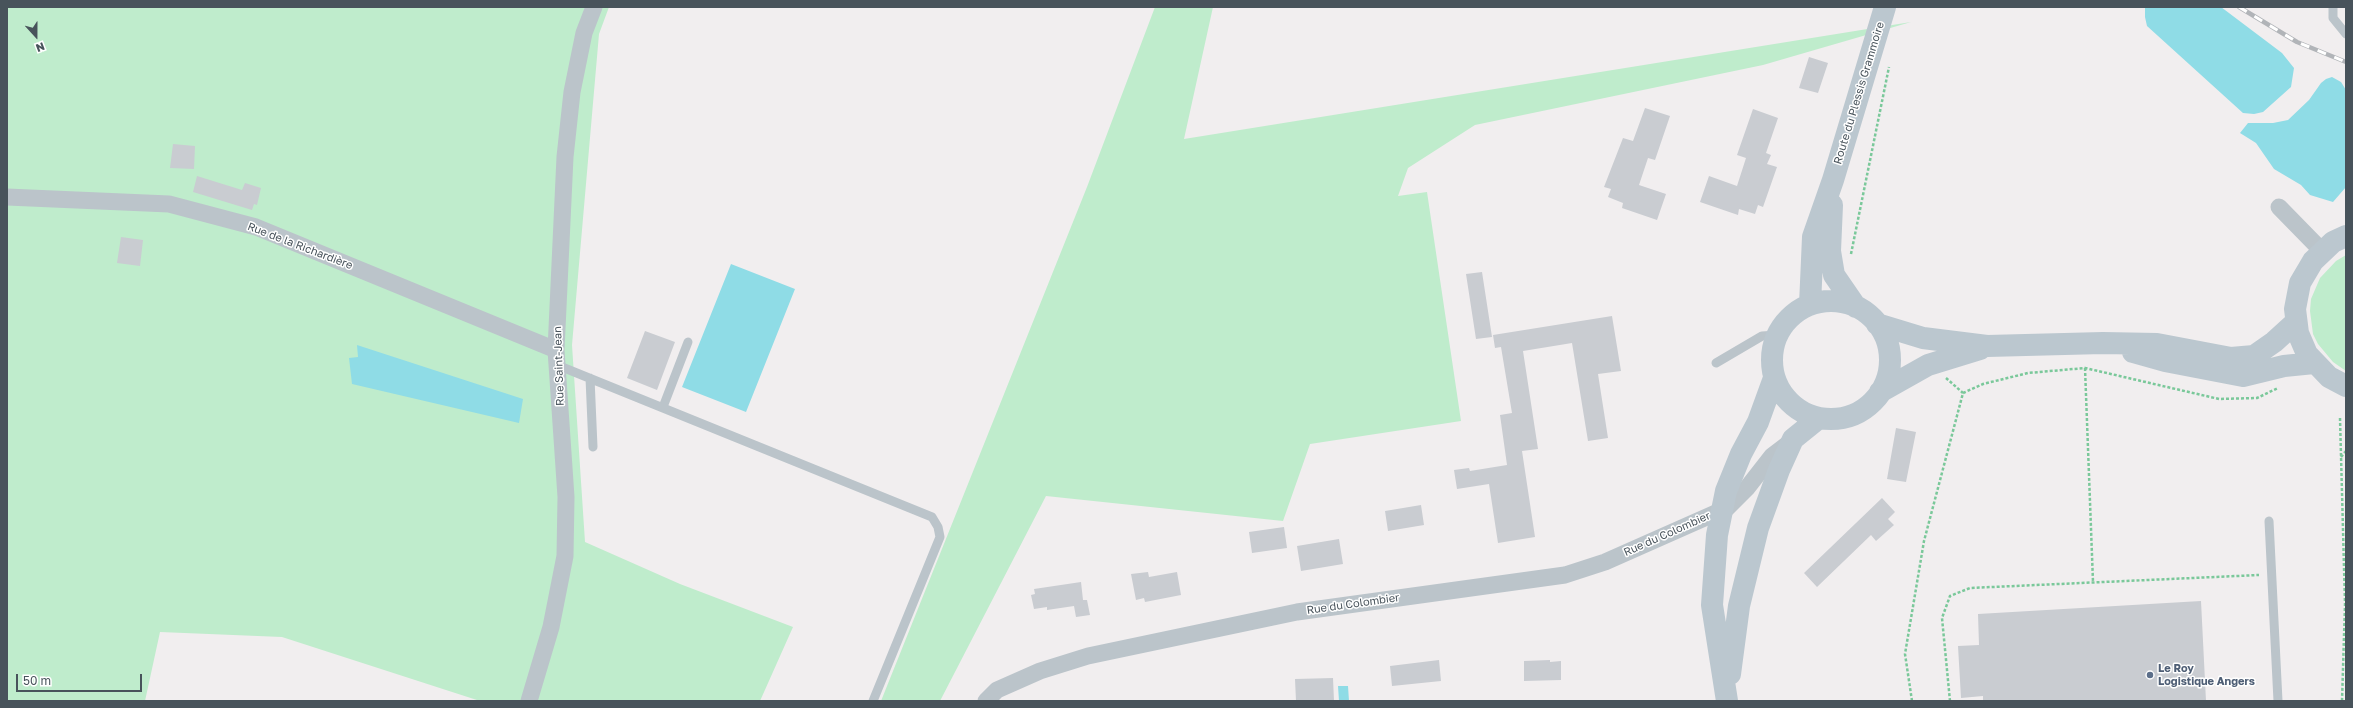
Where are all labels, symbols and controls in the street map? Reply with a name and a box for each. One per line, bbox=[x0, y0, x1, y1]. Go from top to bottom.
north arrow bbox=[16, 16, 56, 56]
street label: Route du Plessis Grammoire bbox=[1831, 20, 1887, 166]
text: N bbox=[34, 40, 47, 55]
street label: Rue de la Richardière bbox=[246, 220, 354, 272]
street label: Rue Saint-Jean bbox=[551, 326, 567, 406]
street label: Rue du Colombier bbox=[1622, 509, 1712, 559]
street label: Rue du Colombier bbox=[1306, 591, 1400, 617]
place label: Le Roy Logistique Angers bbox=[2158, 662, 2255, 688]
scale bar bbox=[18, 666, 144, 692]
marker: Le Roy Logistique Angers bbox=[2145, 670, 2155, 680]
text: 50 m bbox=[23, 673, 51, 688]

